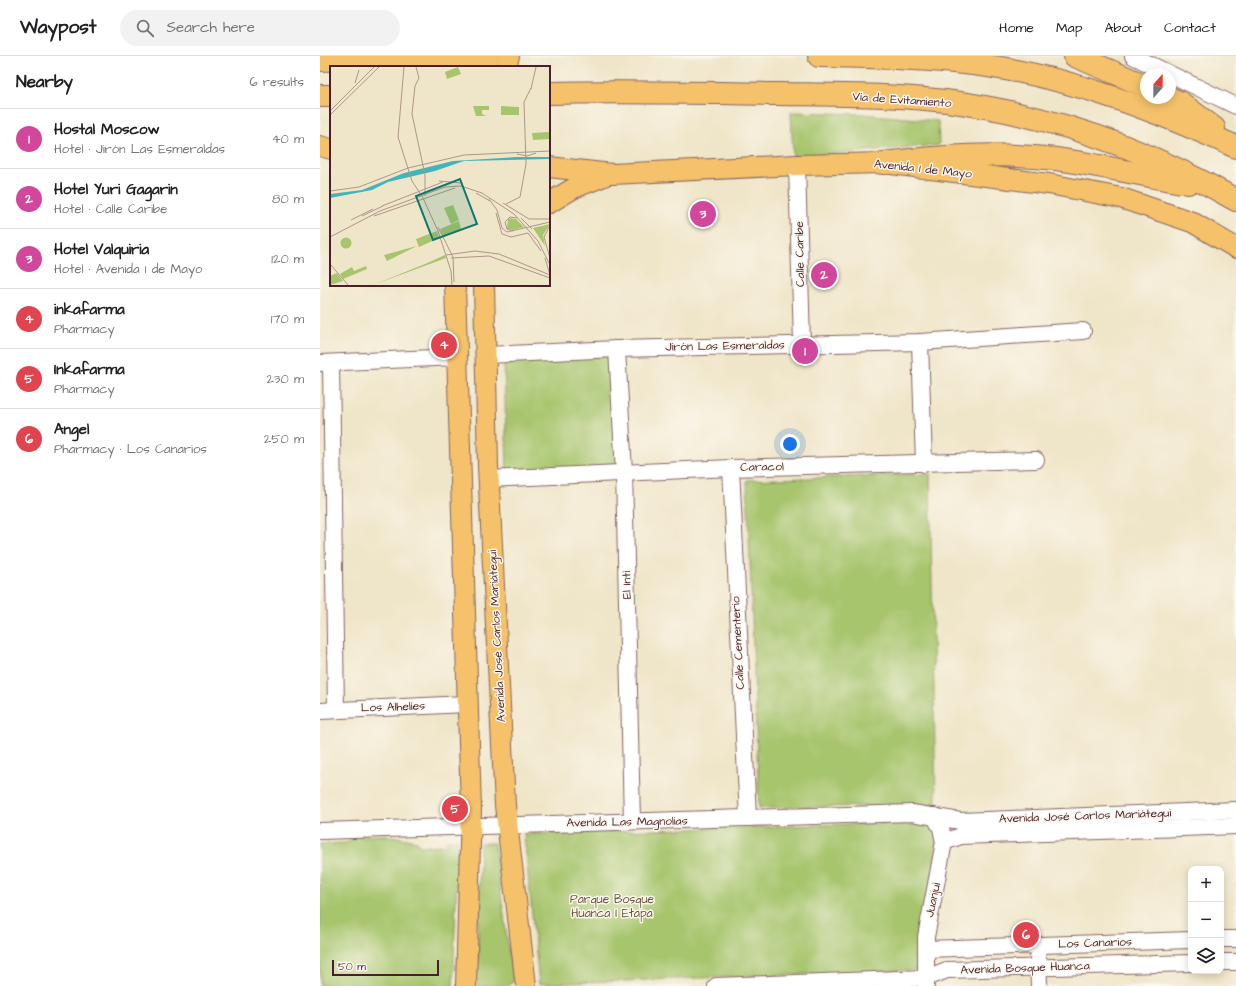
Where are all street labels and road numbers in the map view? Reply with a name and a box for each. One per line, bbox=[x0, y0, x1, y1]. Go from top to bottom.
street label: Vía de Evitamiento bbox=[852, 88, 952, 112]
street label: Avenida 1 de Mayo bbox=[873, 155, 973, 184]
street label: Calle Caribe bbox=[791, 220, 809, 287]
street label: Jirón Las Esmeraldas bbox=[665, 336, 785, 356]
street label: Caracol bbox=[740, 458, 784, 476]
street label: Avenida José Carlos Mariátegui bbox=[484, 549, 511, 723]
street label: El Inti bbox=[618, 571, 636, 599]
street label: Calle Cementerio bbox=[727, 596, 749, 690]
street label: Los Alhelíes bbox=[361, 697, 425, 717]
street label: Avenida José Carlos Mariátegui bbox=[999, 804, 1172, 829]
street label: Avenida Las Magnolias bbox=[566, 812, 688, 833]
street label: Juanjui bbox=[921, 881, 945, 919]
street label: Los Canarios bbox=[1058, 933, 1132, 953]
street label: Avenida Bosque Huanca bbox=[960, 957, 1090, 979]

